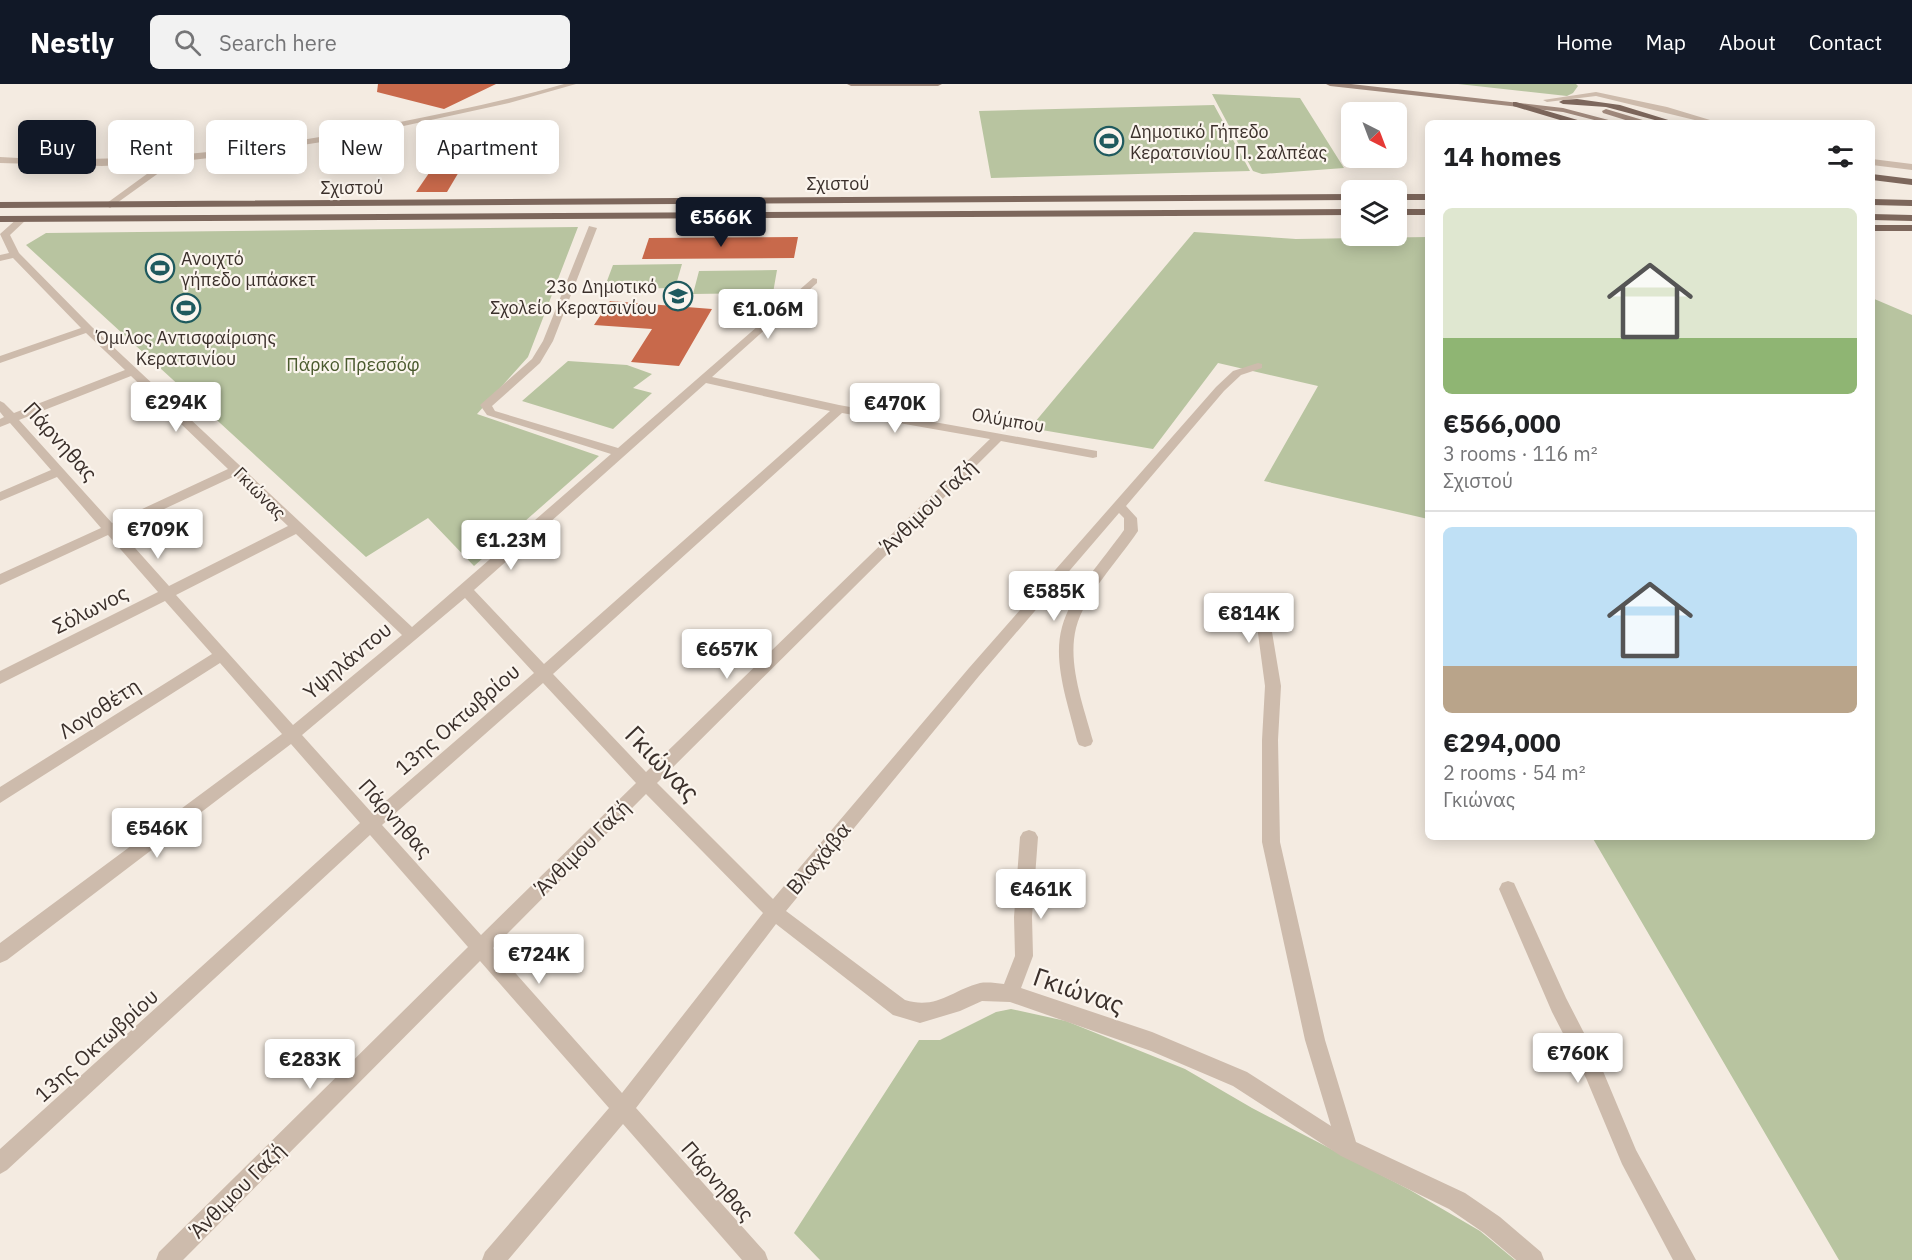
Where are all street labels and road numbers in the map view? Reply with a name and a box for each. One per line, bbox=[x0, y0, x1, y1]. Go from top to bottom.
street label: Σχιστού bbox=[806, 172, 870, 195]
street label: Σχιστού bbox=[320, 176, 384, 199]
street label: Πάρνηθας bbox=[18, 395, 104, 487]
street label: Ολύμπου bbox=[970, 402, 1046, 438]
street label: Άνθιμου Γαζή bbox=[873, 453, 983, 559]
street label: Γκιώνας bbox=[229, 462, 291, 524]
street label: Σόλωνος bbox=[47, 578, 133, 640]
street label: Υψηλάντου bbox=[297, 615, 397, 705]
street label: 13ης Οκτωβρίου bbox=[388, 657, 526, 781]
street label: Λογοθέτη bbox=[53, 671, 145, 745]
street label: Γκιώνας bbox=[618, 717, 708, 809]
street label: Πάρνηθας bbox=[353, 772, 439, 864]
street label: Άνθιμου Γαζή bbox=[528, 793, 636, 901]
street label: Βλαχάβα bbox=[779, 816, 857, 900]
street label: Γκιώνας bbox=[1029, 959, 1129, 1021]
street label: 13ης Οκτωβρίου bbox=[28, 982, 164, 1108]
street label: Πάρνηθας bbox=[675, 1135, 761, 1227]
street label: Άνθιμου Γαζή bbox=[183, 1136, 291, 1244]

